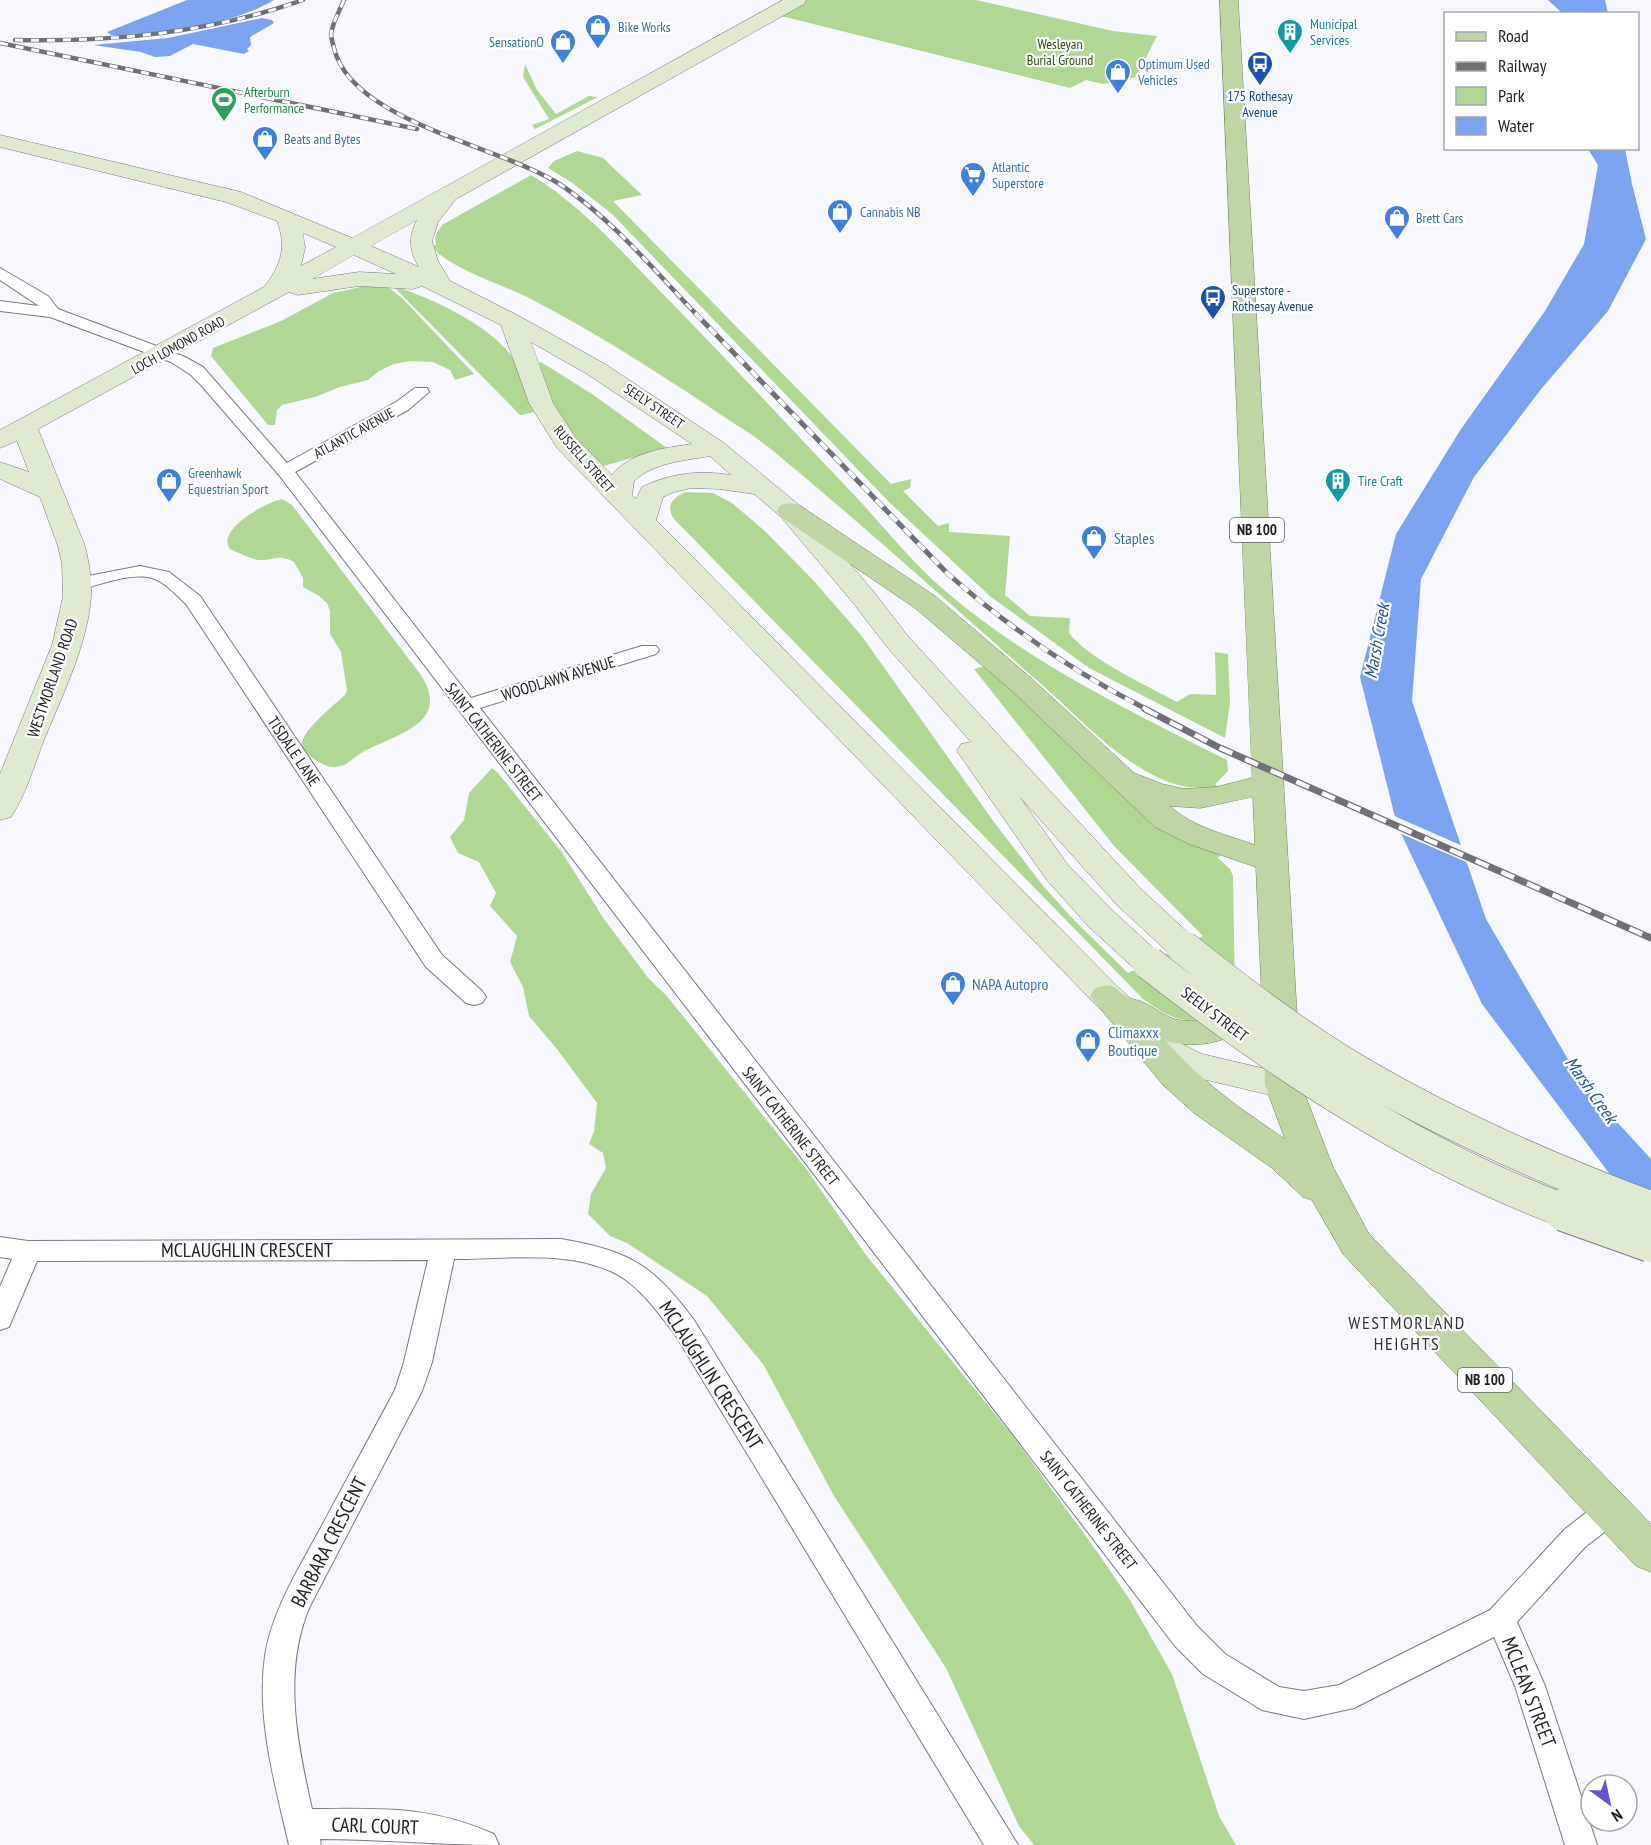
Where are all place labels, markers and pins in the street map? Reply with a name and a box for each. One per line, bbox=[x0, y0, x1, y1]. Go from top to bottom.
shop icon: Bike Works bbox=[583, 12, 613, 50]
place label: Municipal Services bbox=[1310, 15, 1358, 49]
building icon: Municipal Services bbox=[1275, 17, 1305, 55]
place label: Bike Works bbox=[618, 18, 671, 36]
shop icon: SensationO bbox=[548, 27, 578, 65]
place label: SensationO bbox=[489, 33, 544, 51]
bus stop icon: 175 Rothesay Avenue bbox=[1245, 49, 1275, 87]
place label: Optimum Used Vehicles bbox=[1137, 55, 1210, 89]
shop icon: Optimum Used Vehicles bbox=[1103, 57, 1133, 95]
place label: Afterburn Performance bbox=[244, 83, 305, 117]
sports icon: Afterburn Performance bbox=[209, 85, 239, 123]
place label: 175 Rothesay Avenue bbox=[1227, 87, 1293, 121]
shop icon: Beats and Bytes bbox=[250, 124, 280, 162]
place label: Beats and Bytes bbox=[284, 130, 361, 148]
place label: Atlantic Superstore bbox=[992, 158, 1044, 192]
supermarket icon: Atlantic Superstore bbox=[958, 160, 988, 198]
shop icon: Cannabis NB bbox=[825, 197, 855, 235]
place label: Cannabis NB bbox=[860, 203, 921, 221]
shop icon: Brett Cars bbox=[1382, 203, 1412, 241]
place label: Brett Cars bbox=[1416, 209, 1464, 227]
place label: Superstore - Rothesay Avenue bbox=[1232, 281, 1313, 315]
bus stop icon: Superstore - Rothesay Avenue bbox=[1198, 283, 1228, 321]
place label: Greenhawk Equestrian Sport bbox=[188, 464, 268, 498]
shop icon: Greenhawk Equestrian Sport bbox=[154, 466, 184, 504]
building icon: Tire Craft bbox=[1323, 466, 1353, 504]
place label: Tire Craft bbox=[1358, 472, 1403, 490]
shop icon: Staples bbox=[1079, 523, 1109, 561]
place label: Staples bbox=[1114, 528, 1154, 548]
shop icon: NAPA Autopro bbox=[938, 969, 968, 1007]
place label: NAPA Autopro bbox=[972, 974, 1049, 994]
place label: Climaxxx Boutique bbox=[1108, 1022, 1159, 1060]
shop icon: Climaxxx Boutique bbox=[1073, 1026, 1103, 1064]

